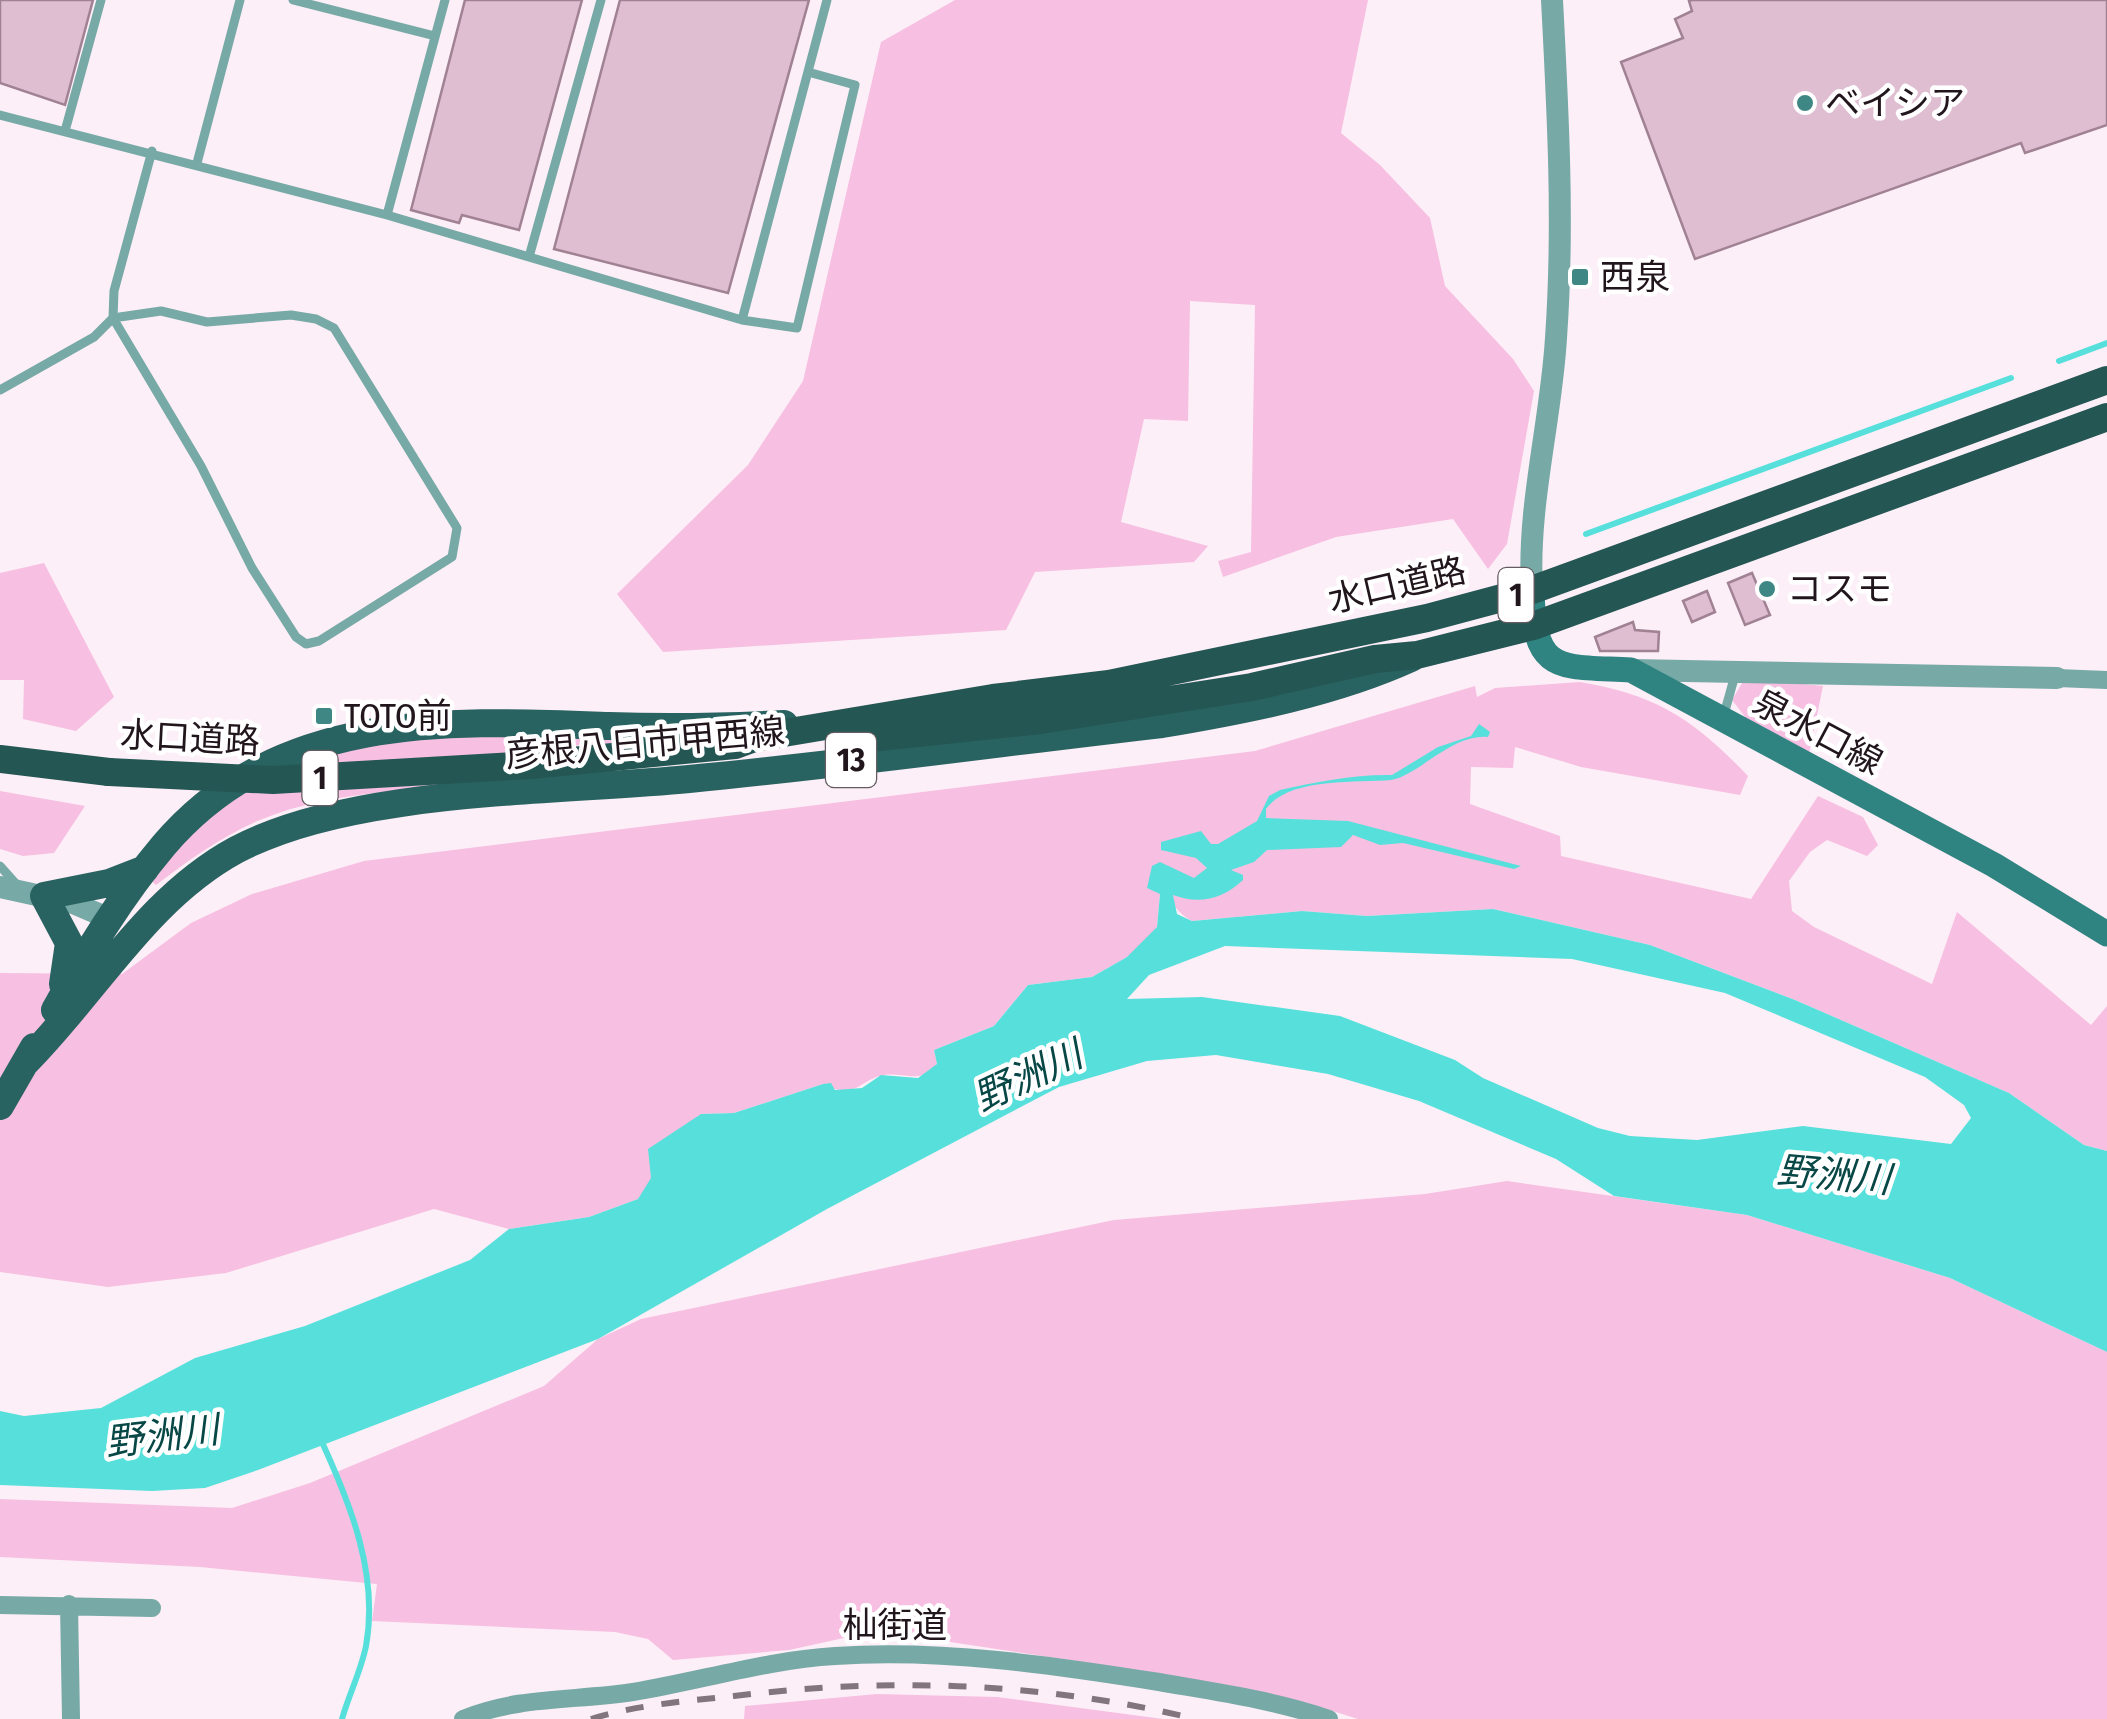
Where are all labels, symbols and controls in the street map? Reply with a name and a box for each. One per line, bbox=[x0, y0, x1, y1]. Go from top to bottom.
place label: ベイシア bbox=[1825, 82, 1965, 124]
marker: ベイシア bbox=[1794, 92, 1816, 114]
place label: 西泉 bbox=[1600, 256, 1670, 298]
marker: 西泉 bbox=[1569, 266, 1591, 288]
street label: 水口道路 bbox=[1324, 549, 1470, 621]
road number: 1 bbox=[1498, 568, 1534, 622]
place label: コスモ bbox=[1787, 568, 1892, 610]
marker: コスモ bbox=[1756, 578, 1778, 600]
street label: 泉水口線 bbox=[1746, 681, 1890, 783]
place label: TOTO前 bbox=[344, 695, 452, 737]
marker: TOTO前 bbox=[313, 705, 335, 727]
street label: 彦根八日市甲西線 bbox=[504, 710, 786, 776]
street label: 水口道路 bbox=[119, 713, 261, 763]
road number: 13 bbox=[826, 733, 876, 787]
road number: 1 bbox=[302, 751, 338, 805]
water label: 野洲川 bbox=[967, 1029, 1093, 1121]
water label: 野洲川 bbox=[1775, 1147, 1897, 1203]
water label: 野洲川 bbox=[103, 1406, 225, 1466]
street label: 杣街道 bbox=[842, 1604, 948, 1646]

